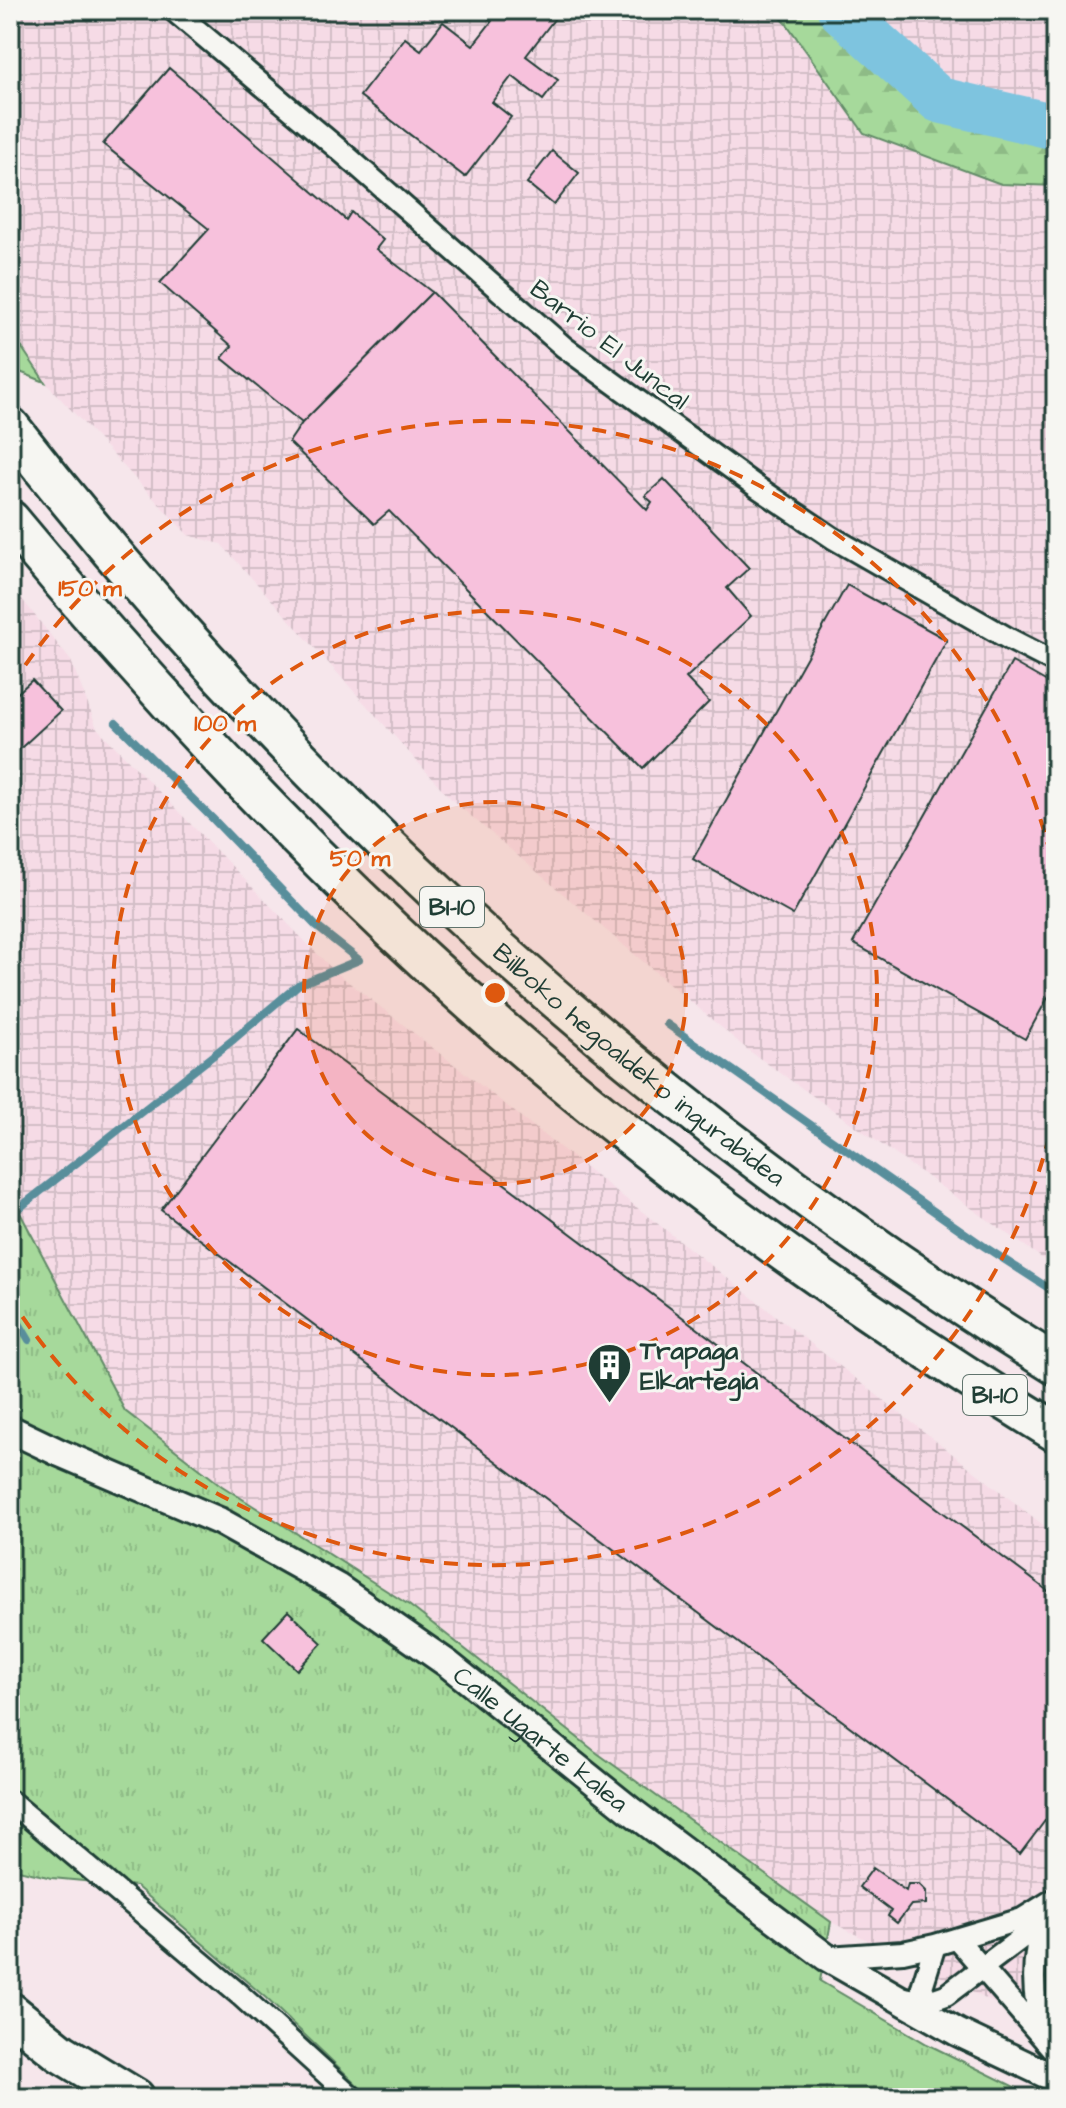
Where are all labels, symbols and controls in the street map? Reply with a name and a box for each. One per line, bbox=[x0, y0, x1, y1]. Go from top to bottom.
street label: Barrio El Juncal bbox=[522, 271, 697, 418]
text: 150 m bbox=[58, 572, 122, 606]
text: 100 m bbox=[194, 707, 256, 741]
text: 50 m bbox=[330, 842, 391, 876]
road number: BI-10 bbox=[420, 887, 484, 927]
street label: Bilboko hegoaldeko ingurabidea bbox=[485, 935, 793, 1195]
centre of rings bbox=[481, 979, 509, 1007]
place label: Trapaga Elkartegia bbox=[639, 1333, 759, 1402]
building icon: Trapaga Elkartegia bbox=[585, 1341, 633, 1404]
road number: BI-10 bbox=[963, 1375, 1027, 1415]
street label: Calle Ugarte kalea bbox=[445, 1658, 636, 1821]

